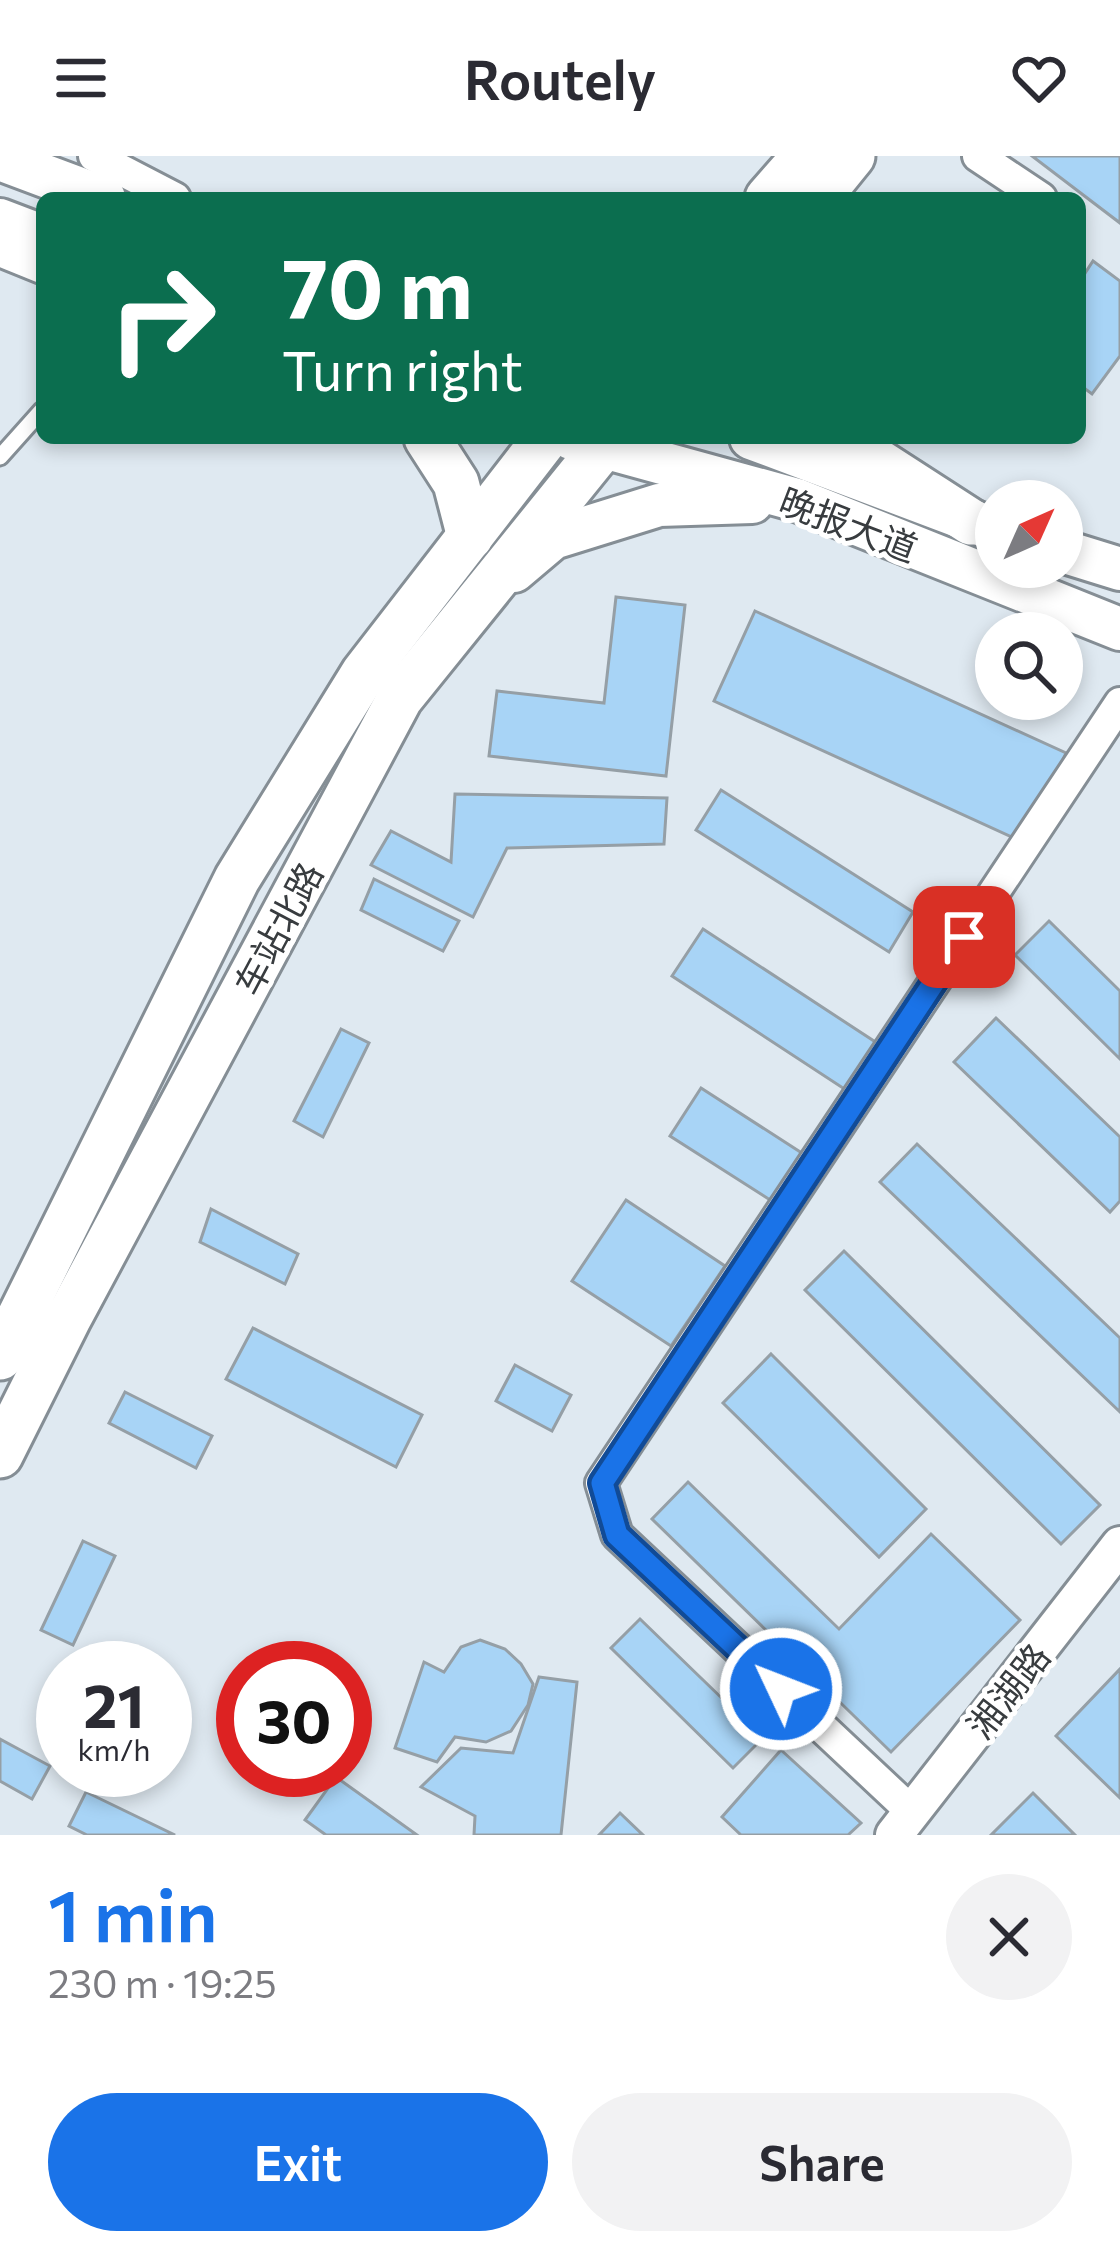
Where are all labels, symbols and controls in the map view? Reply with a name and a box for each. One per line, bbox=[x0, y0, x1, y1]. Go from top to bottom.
icon: menu bbox=[48, 45, 114, 111]
text: Routely bbox=[464, 45, 656, 111]
icon: heart bbox=[1006, 45, 1072, 111]
text: 70 m bbox=[282, 234, 473, 336]
icon: right bbox=[84, 240, 240, 396]
text: Turn right bbox=[282, 336, 523, 402]
street label: 晚报大道 bbox=[774, 477, 924, 569]
north arrow bbox=[975, 480, 1083, 588]
map controls bbox=[975, 480, 1083, 720]
button: search bbox=[975, 612, 1083, 720]
street label: 车站北路 bbox=[224, 854, 330, 1002]
pin bbox=[913, 886, 1015, 988]
icon: arrive bbox=[931, 904, 997, 970]
position arrow bbox=[718, 1626, 844, 1752]
street label: 湘湖路 bbox=[956, 1634, 1058, 1746]
speed limit sign: 30 bbox=[216, 1641, 372, 1797]
text: 21 bbox=[83, 1667, 145, 1740]
text: km/h bbox=[78, 1730, 150, 1767]
text: 1 min bbox=[48, 1869, 218, 1957]
button: close bbox=[946, 1874, 1072, 2000]
text: 230 m · 19:25 bbox=[48, 1958, 277, 2006]
button: Exit bbox=[48, 2093, 548, 2231]
button: Share bbox=[572, 2093, 1072, 2231]

